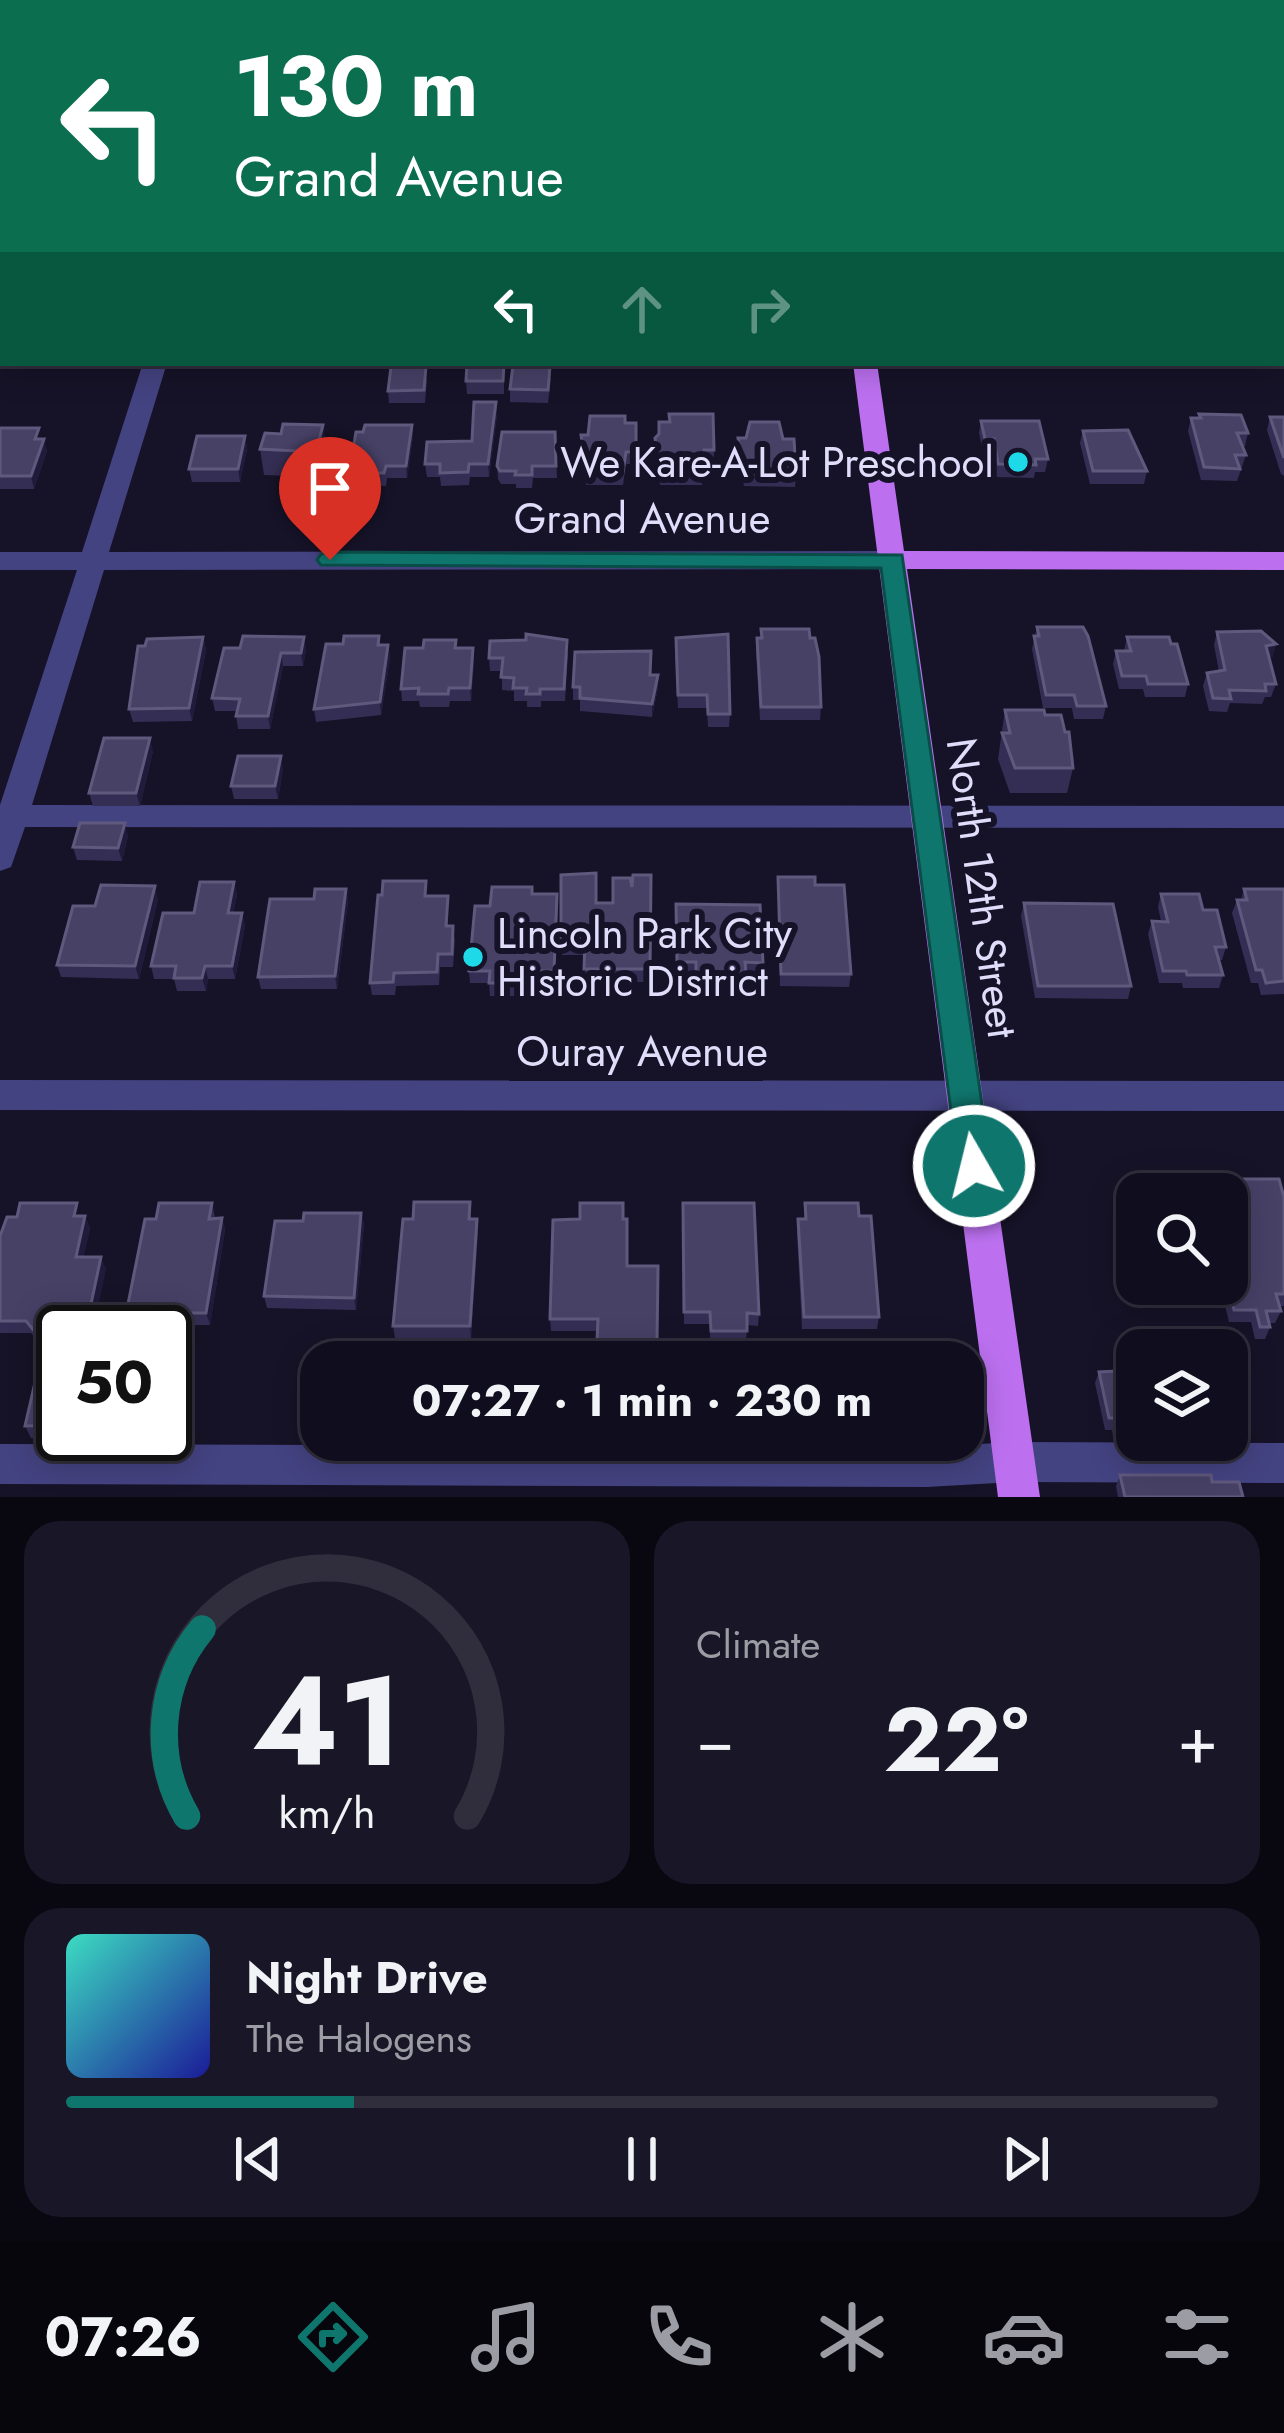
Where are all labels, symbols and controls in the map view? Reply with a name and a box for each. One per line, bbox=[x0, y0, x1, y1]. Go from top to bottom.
text: 130 m bbox=[234, 26, 479, 148]
icon: left bbox=[36, 48, 192, 204]
text: Grand Avenue bbox=[234, 138, 564, 216]
icon: left bbox=[483, 276, 549, 342]
icon: ahead bbox=[609, 276, 675, 342]
icon: right bbox=[735, 276, 801, 342]
place label: We Kare-A-Lot Preschool bbox=[560, 432, 994, 493]
pin bbox=[279, 437, 381, 560]
marker: We Kare-A-Lot Preschool bbox=[1005, 449, 1031, 475]
icon: arrive bbox=[297, 455, 363, 521]
street label: Grand Avenue bbox=[514, 488, 770, 549]
street label: North 12th Street bbox=[931, 734, 1033, 1042]
place label: Lincoln Park City Historic District bbox=[497, 903, 792, 1012]
marker: Lincoln Park City Historic District bbox=[460, 944, 486, 970]
street label: Ouray Avenue bbox=[516, 1021, 768, 1082]
position arrow bbox=[911, 1103, 1037, 1229]
map controls bbox=[1116, 1173, 1248, 1461]
button: search bbox=[1116, 1173, 1248, 1305]
speed limit sign: 50 bbox=[36, 1305, 192, 1461]
button: layers bbox=[1116, 1329, 1248, 1461]
text: 07:27 · 1 min · 230 m bbox=[412, 1368, 872, 1433]
text: Climate bbox=[696, 1616, 820, 1673]
text: 41 bbox=[252, 1631, 402, 1812]
text: 22° bbox=[884, 1675, 1029, 1805]
text: − bbox=[696, 1692, 735, 1788]
text: + bbox=[1177, 1692, 1218, 1788]
text: km/h bbox=[279, 1781, 375, 1843]
text: Night Drive bbox=[246, 1945, 488, 2010]
text: The Halogens bbox=[246, 2010, 472, 2067]
icon: previous bbox=[225, 2126, 291, 2192]
icon: pause bbox=[609, 2126, 675, 2192]
icon: next bbox=[993, 2126, 1059, 2192]
icon: directions bbox=[291, 2295, 375, 2379]
icon: music bbox=[464, 2295, 548, 2379]
icon: phone bbox=[637, 2295, 721, 2379]
icon: climate bbox=[810, 2295, 894, 2379]
icon: car bbox=[982, 2295, 1066, 2379]
icon: filters bbox=[1155, 2295, 1239, 2379]
text: 07:26 bbox=[44, 2298, 202, 2376]

